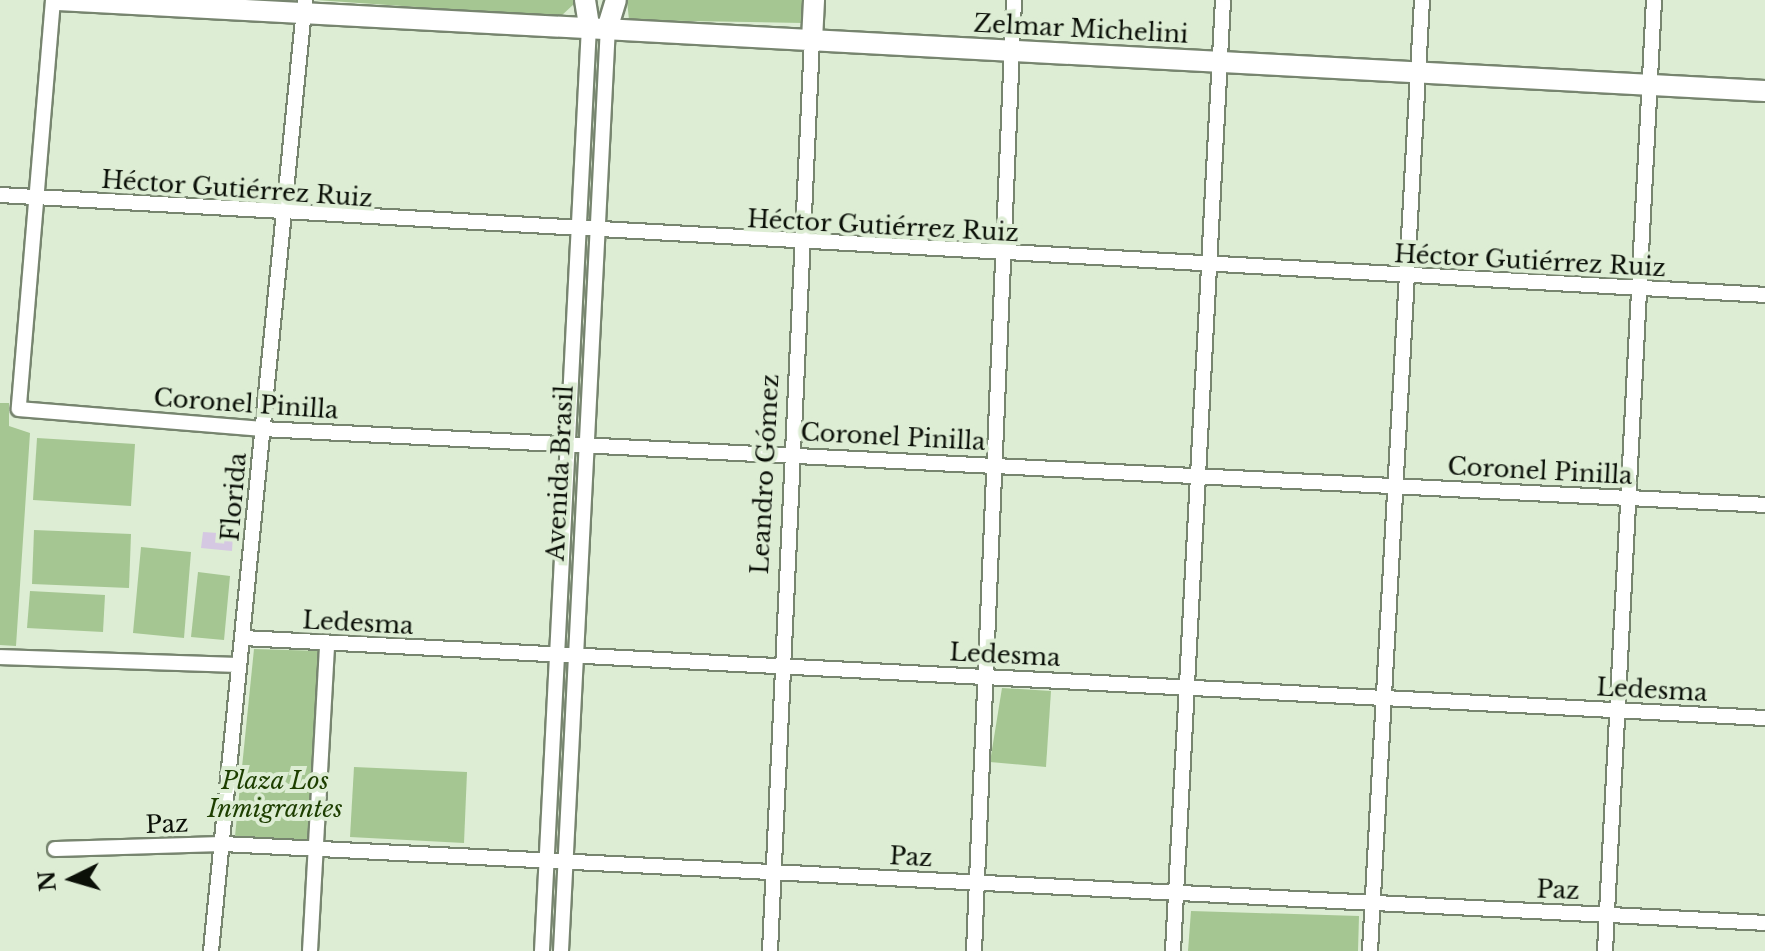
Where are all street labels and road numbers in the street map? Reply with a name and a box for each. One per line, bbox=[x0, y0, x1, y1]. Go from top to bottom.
street label: Zelmar Michelini bbox=[973, 9, 1189, 49]
street label: Héctor Gutiérrez Ruiz bbox=[100, 165, 374, 213]
street label: Héctor Gutiérrez Ruiz bbox=[746, 204, 1020, 248]
street label: Héctor Gutiérrez Ruiz bbox=[1393, 239, 1667, 283]
street label: Leandro Gómez bbox=[745, 373, 785, 575]
street label: Coronel Pinilla bbox=[153, 383, 339, 425]
street label: Avenida Brasil bbox=[541, 384, 579, 562]
street label: Coronel Pinilla bbox=[800, 418, 986, 456]
street label: Florida bbox=[216, 452, 252, 542]
street label: Coronel Pinilla bbox=[1447, 452, 1633, 490]
street label: Ledesma bbox=[302, 606, 414, 640]
street label: Ledesma bbox=[949, 638, 1061, 672]
street label: Ledesma bbox=[1596, 673, 1708, 707]
street label: Paz bbox=[145, 809, 189, 839]
street label: Paz bbox=[889, 841, 933, 873]
street label: Paz bbox=[1536, 875, 1580, 905]

